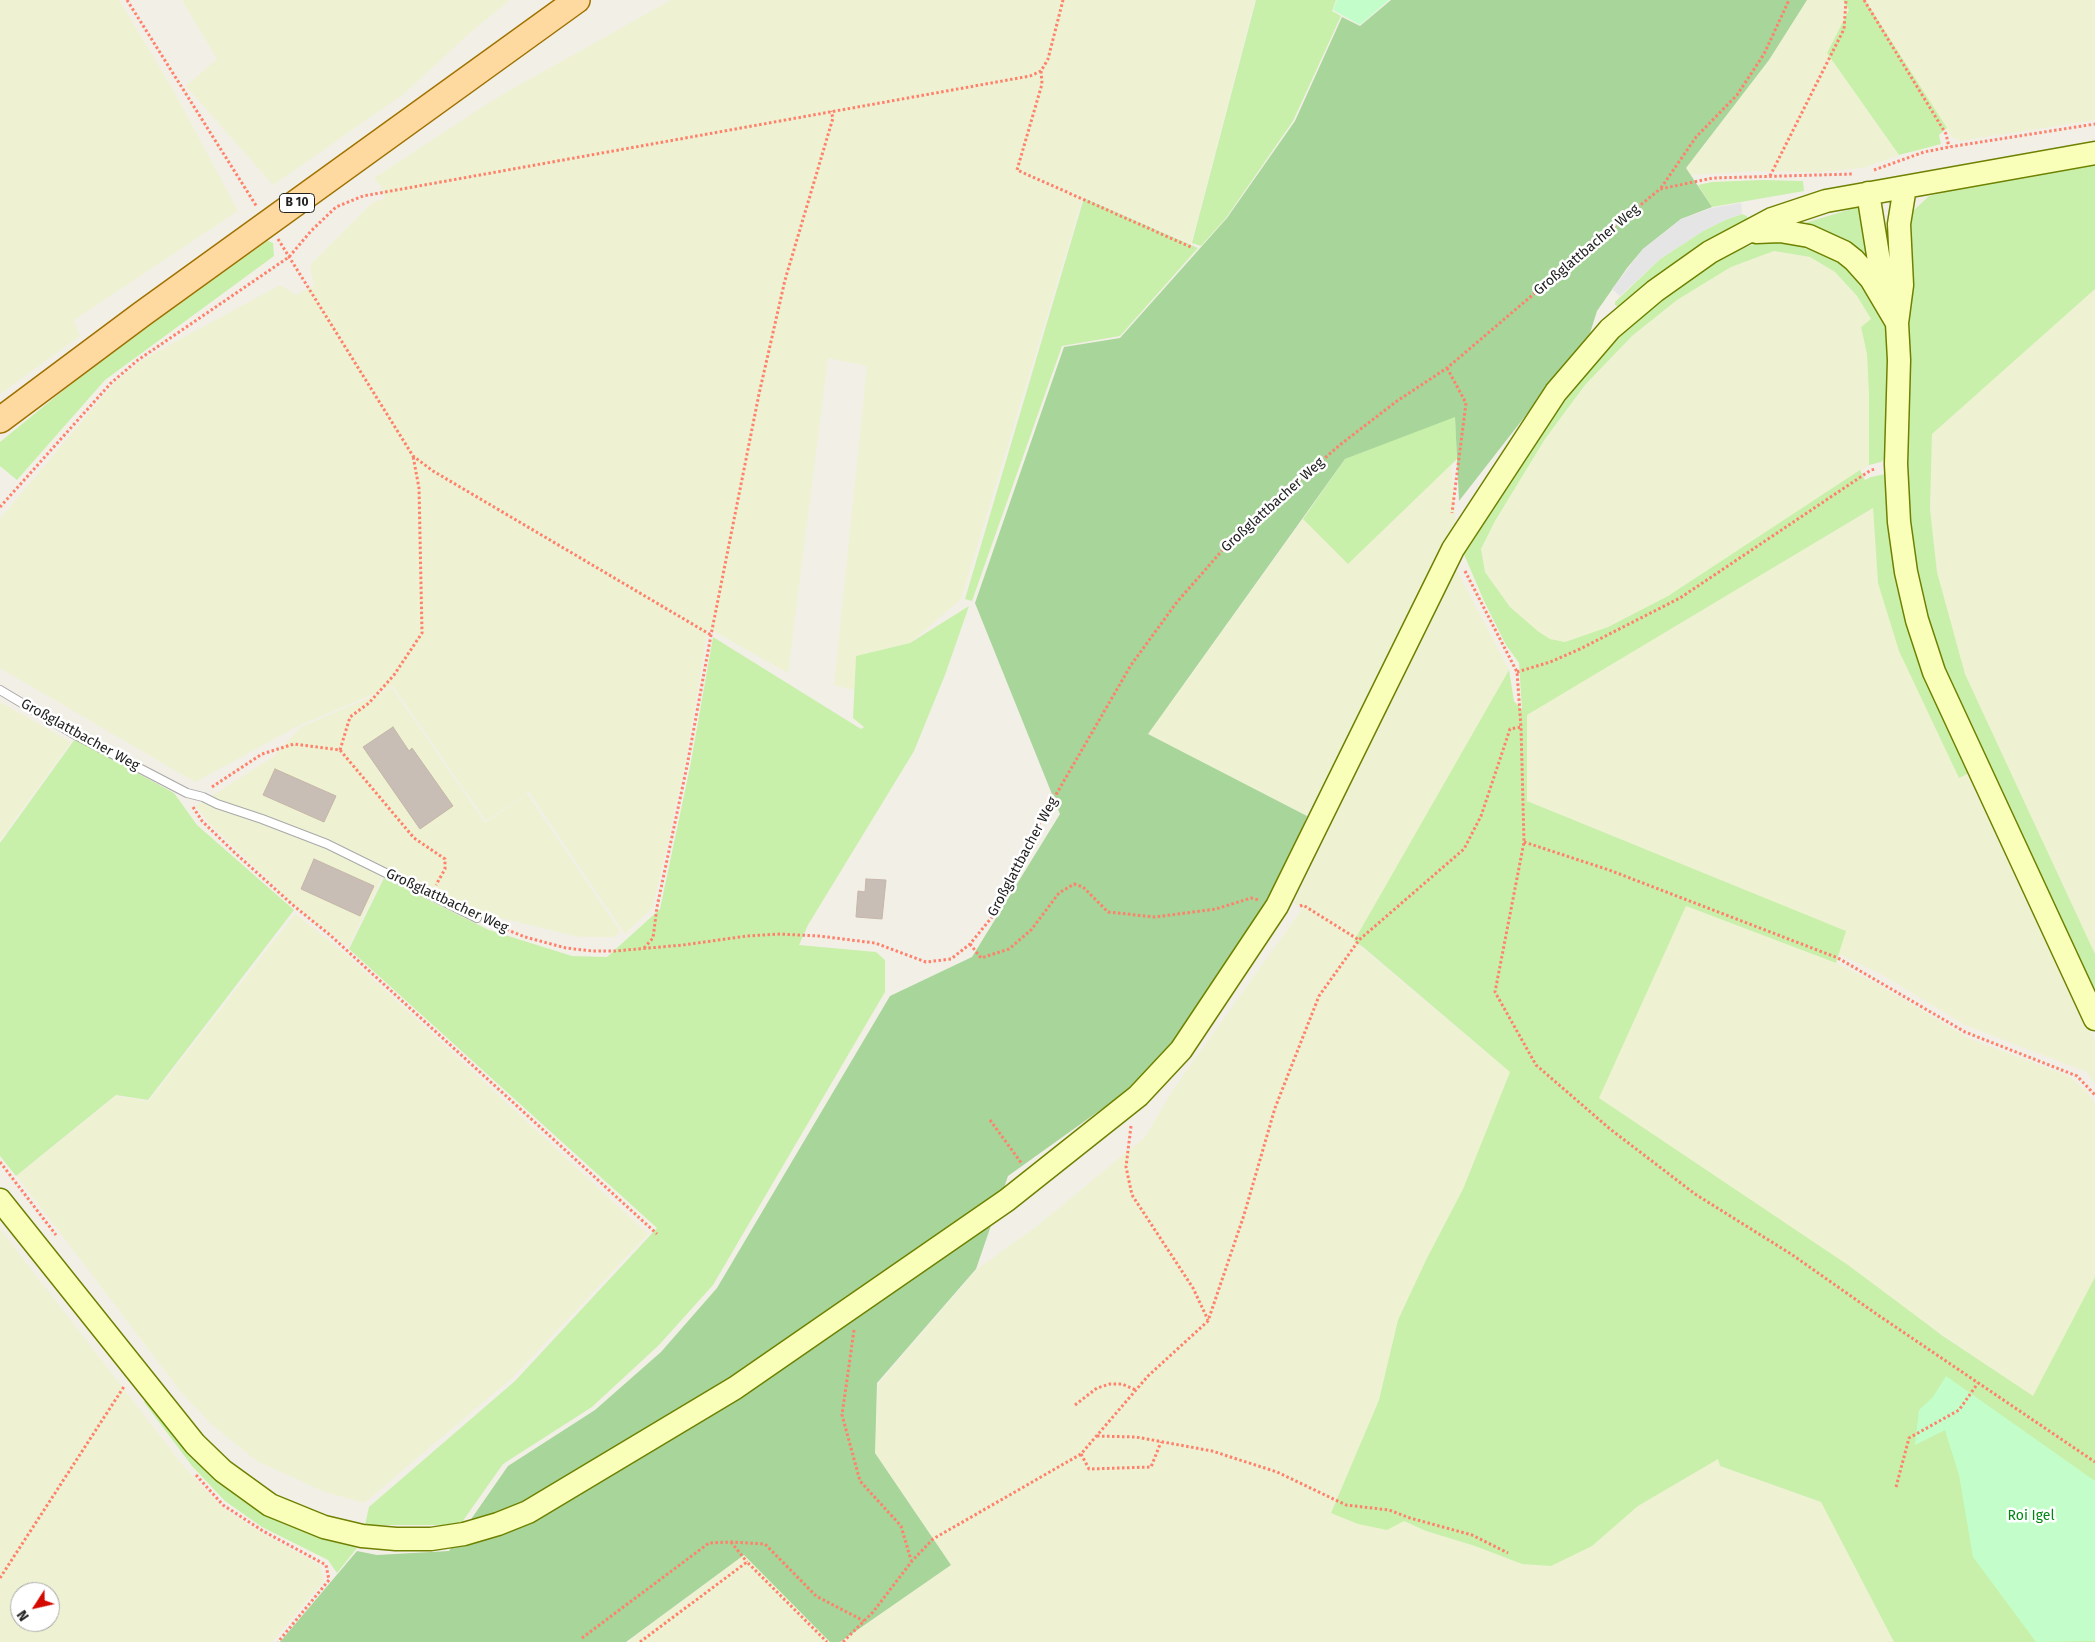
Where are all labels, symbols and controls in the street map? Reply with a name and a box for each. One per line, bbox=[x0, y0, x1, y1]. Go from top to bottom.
road number: B 10 bbox=[280, 194, 314, 212]
street label: Großglattbacher Weg bbox=[1531, 201, 1643, 299]
street label: Großglattbacher Weg bbox=[1218, 454, 1328, 556]
street label: Großglattbacher Weg bbox=[18, 695, 142, 775]
street label: Großglattbacher Weg bbox=[984, 794, 1062, 920]
street label: Großglattbacher Weg bbox=[383, 865, 511, 937]
park label: Roi Igel bbox=[2007, 1508, 2055, 1524]
north arrow bbox=[10, 1582, 60, 1632]
text: N bbox=[13, 1607, 33, 1624]

